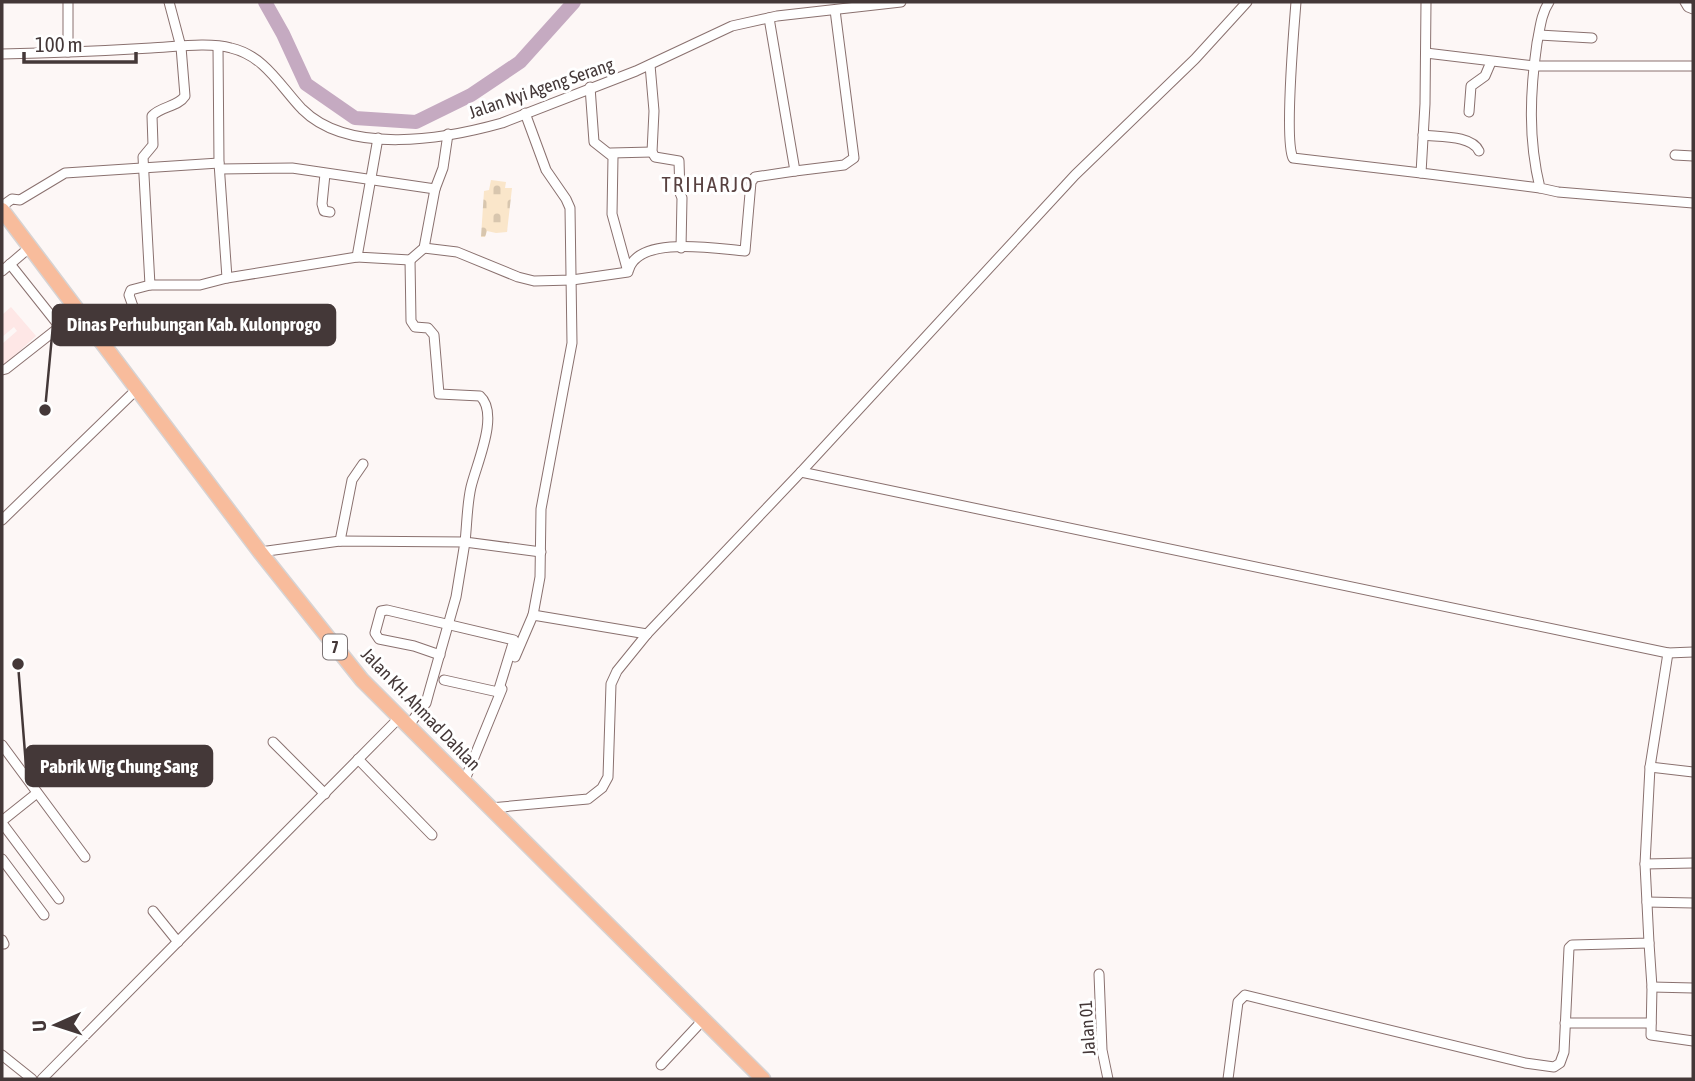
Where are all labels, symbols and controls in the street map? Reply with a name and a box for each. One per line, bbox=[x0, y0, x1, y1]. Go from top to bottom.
scale bar bbox=[24, 21, 136, 65]
text: 100 m bbox=[35, 32, 83, 56]
street label: Jalan Nyi Ageng Serang bbox=[466, 53, 616, 123]
district label: TRIHARJO bbox=[661, 172, 755, 196]
callout: Dinas Perhubungan Kab. Kulonprogo bbox=[53, 305, 335, 345]
text: Dinas Perhubungan Kab. Kulonprogo bbox=[67, 313, 321, 335]
road number: 7 bbox=[323, 634, 347, 660]
street label: Jalan KH. Ahmad Dahlan bbox=[357, 643, 485, 775]
callout: Pabrik Wig Chung Sang bbox=[26, 746, 212, 786]
text: Pabrik Wig Chung Sang bbox=[40, 755, 199, 777]
north arrow bbox=[21, 990, 91, 1060]
street label: Jalan 01 bbox=[1075, 1000, 1099, 1056]
text: U bbox=[28, 1020, 50, 1032]

